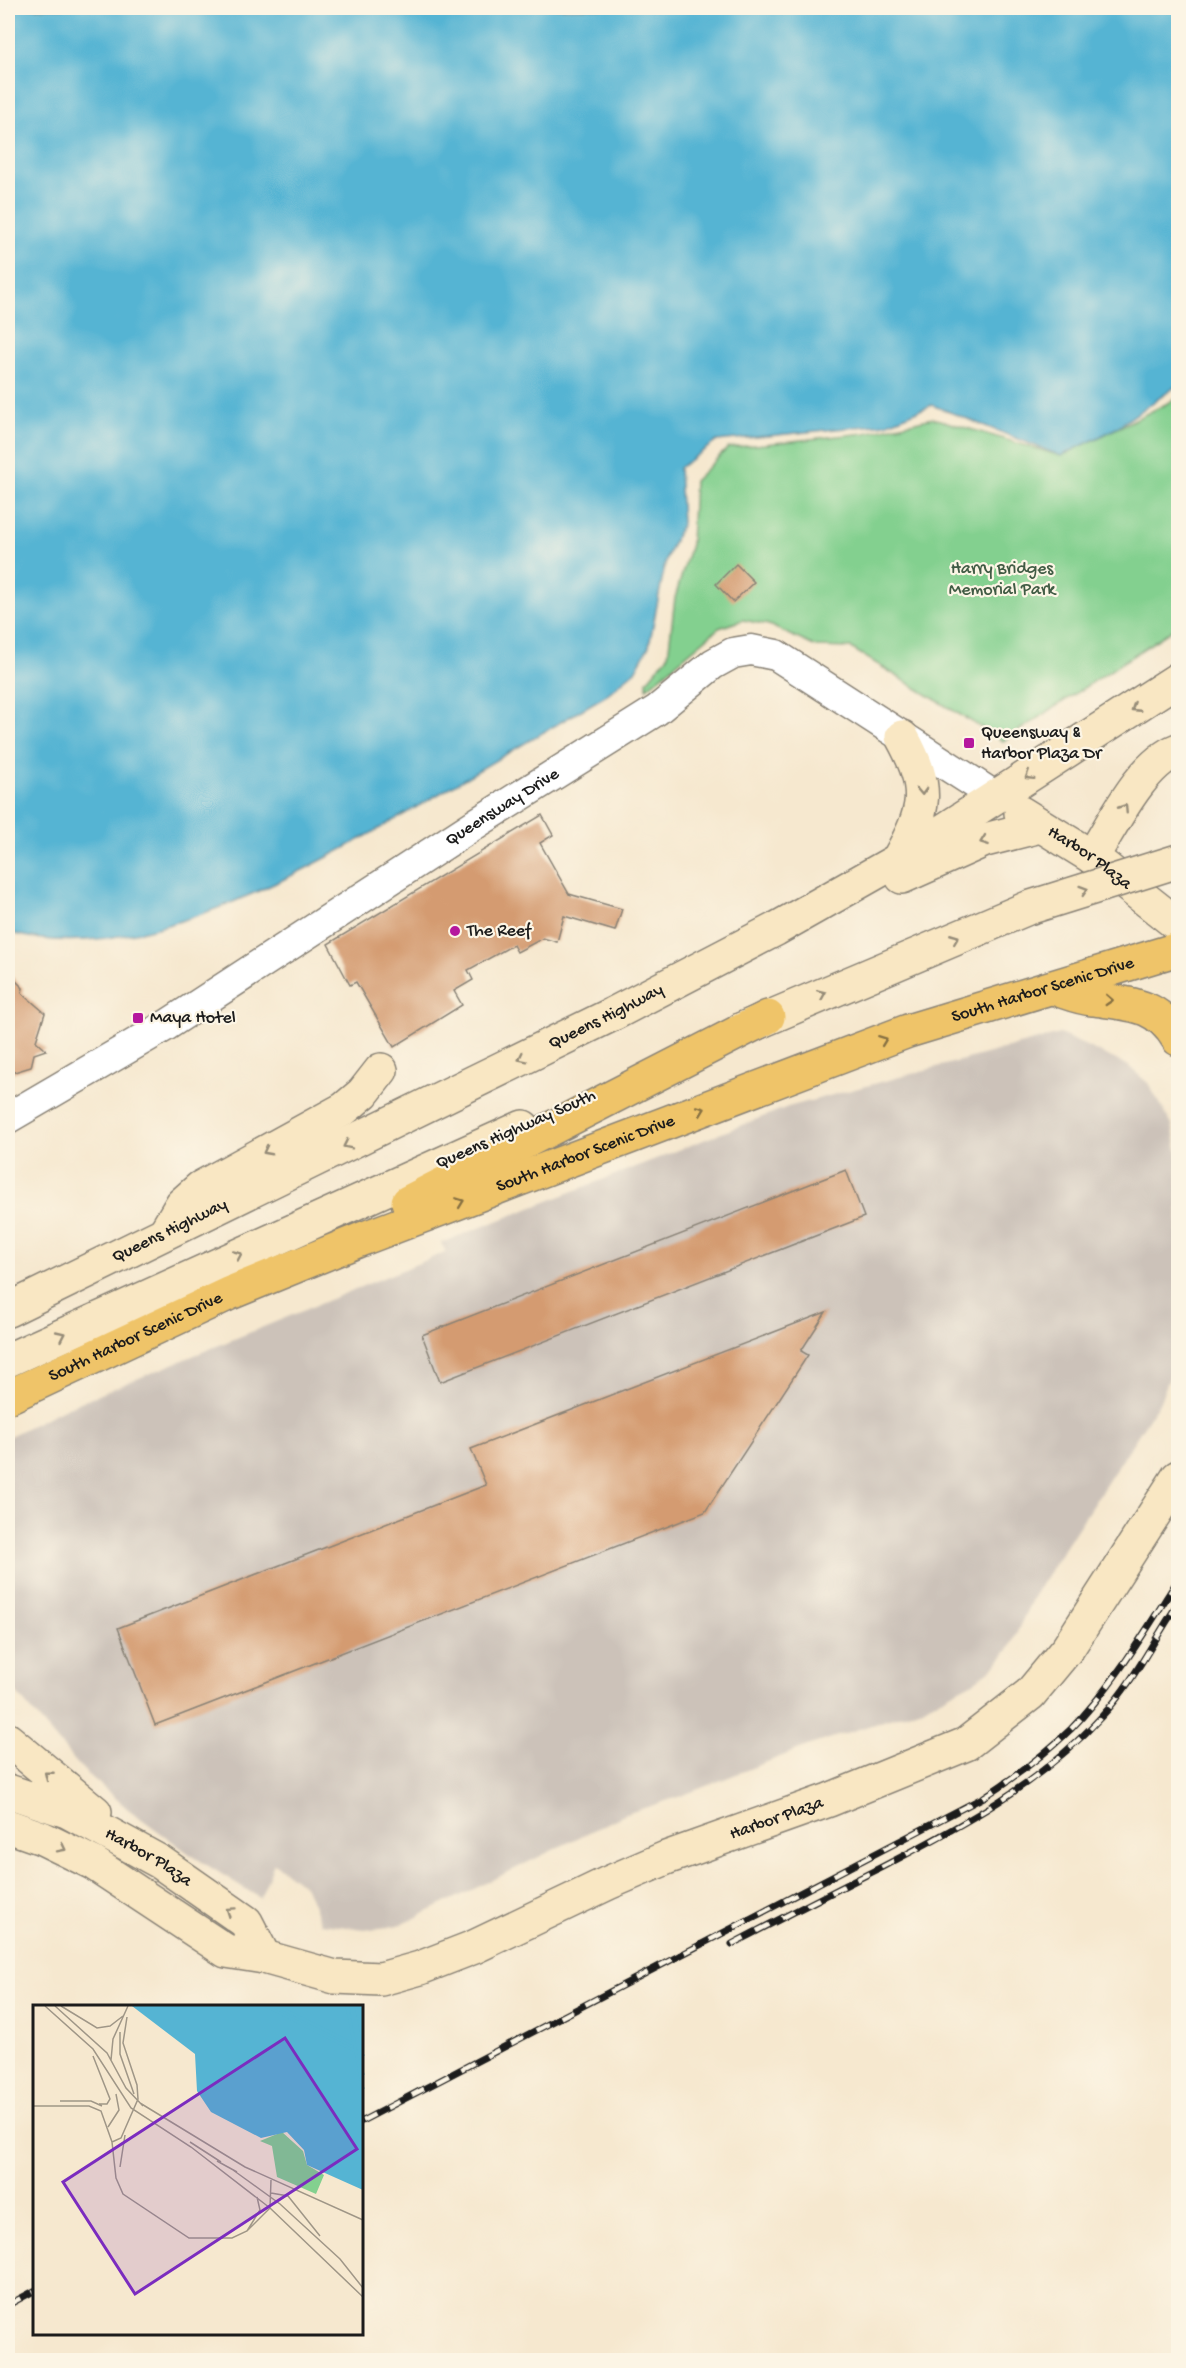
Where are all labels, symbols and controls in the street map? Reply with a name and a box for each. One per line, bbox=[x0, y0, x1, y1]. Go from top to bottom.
park label: Harry Bridges Memorial Park bbox=[949, 559, 1057, 601]
one-way arrow bbox=[1131, 701, 1142, 712]
place label: Queensway & Harbor Plaza Dr bbox=[981, 723, 1103, 765]
marker: Queensway & Harbor Plaza Dr bbox=[962, 736, 976, 750]
street label: Queensway Drive bbox=[441, 763, 564, 851]
one-way arrow bbox=[1025, 768, 1035, 780]
one-way arrow bbox=[915, 787, 928, 796]
one-way arrow bbox=[1116, 804, 1128, 814]
street label: Harbor Plaza bbox=[1044, 821, 1137, 895]
one-way arrow bbox=[979, 834, 990, 846]
one-way arrow bbox=[1078, 885, 1089, 898]
place label: The Reef bbox=[466, 921, 532, 942]
marker: The Reef bbox=[448, 924, 462, 938]
one-way arrow bbox=[948, 933, 959, 945]
street label: South Harbor Scenic Drive bbox=[949, 952, 1137, 1028]
street label: Queens Highway bbox=[545, 979, 667, 1054]
one-way arrow bbox=[816, 989, 827, 1001]
one-way arrow bbox=[1105, 994, 1114, 1007]
place label: Maya Hotel bbox=[150, 1008, 236, 1029]
marker: Maya Hotel bbox=[131, 1011, 145, 1025]
one-way arrow bbox=[877, 1035, 888, 1048]
one-way arrow bbox=[518, 1051, 529, 1063]
street label: Queens Highway South bbox=[433, 1085, 600, 1175]
one-way arrow bbox=[695, 1105, 706, 1117]
street label: South Harbor Scenic Drive bbox=[493, 1110, 678, 1197]
one-way arrow bbox=[343, 1137, 354, 1149]
one-way arrow bbox=[263, 1144, 273, 1155]
street label: Queens Highway bbox=[109, 1194, 231, 1268]
one-way arrow bbox=[454, 1197, 465, 1209]
one-way arrow bbox=[232, 1250, 243, 1262]
street label: South Harbor Scenic Drive bbox=[45, 1287, 227, 1387]
one-way arrow bbox=[54, 1330, 65, 1342]
one-way arrow bbox=[43, 1771, 54, 1782]
street label: Harbor Plaza bbox=[727, 1792, 827, 1845]
street label: Harbor Plaza bbox=[101, 1823, 197, 1892]
one-way arrow bbox=[55, 1841, 66, 1852]
one-way arrow bbox=[226, 1907, 237, 1918]
inset map bbox=[33, 2005, 363, 2335]

